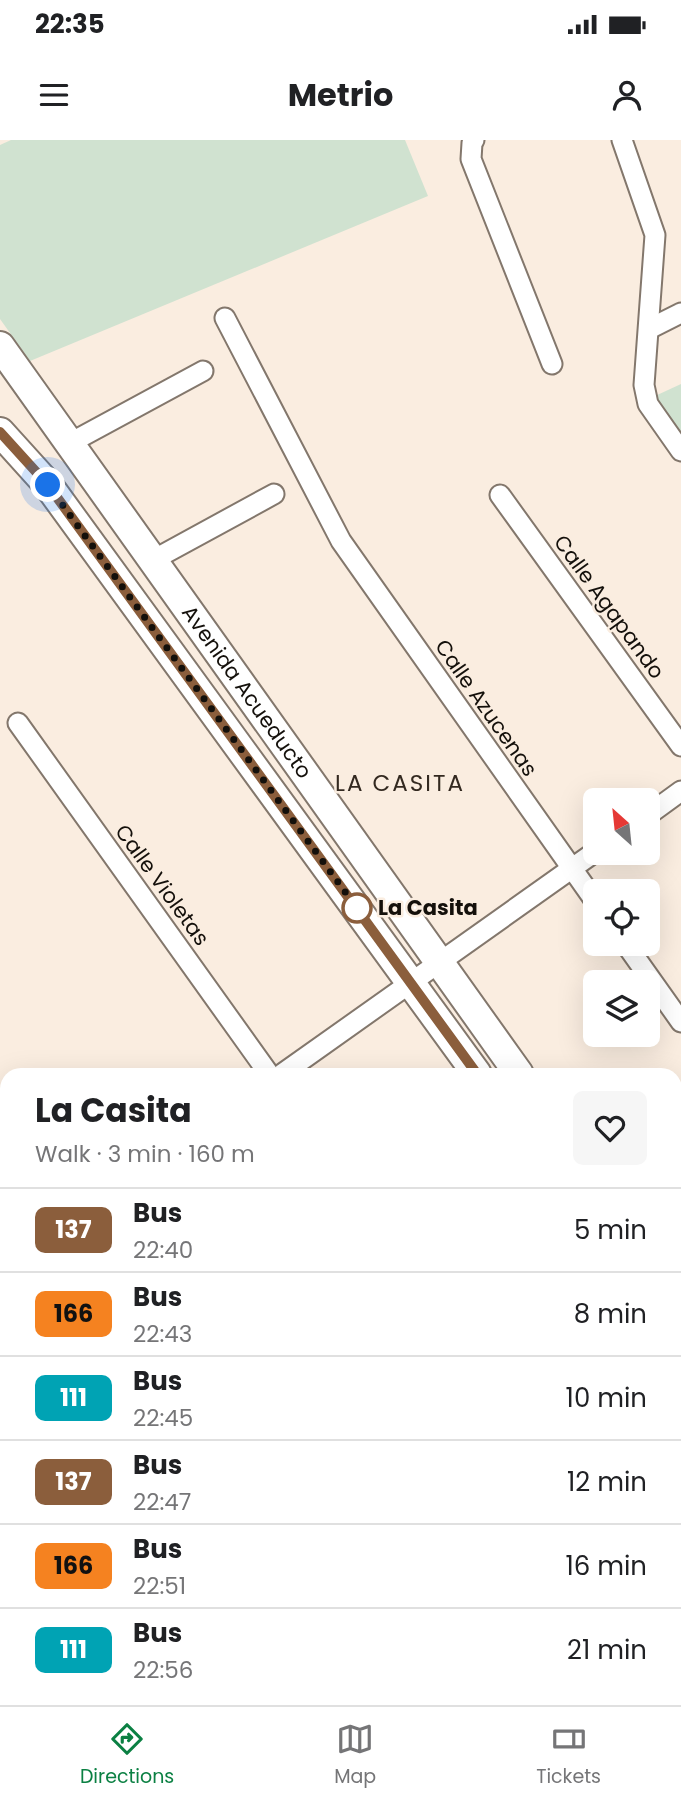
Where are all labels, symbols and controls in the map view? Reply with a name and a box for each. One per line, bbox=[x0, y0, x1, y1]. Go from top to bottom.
text: 22:35 bbox=[35, 6, 105, 42]
text: Metrio bbox=[288, 72, 393, 117]
icon: menu bbox=[35, 76, 73, 114]
icon: person bbox=[608, 76, 646, 114]
your location bbox=[30, 467, 65, 502]
street label: Calle Agapando bbox=[547, 529, 672, 685]
street label: Avenida Acueducto bbox=[175, 599, 319, 784]
street label: Calle Azucenas bbox=[428, 633, 544, 782]
district label: LA CASITA bbox=[335, 767, 465, 799]
north arrow bbox=[583, 788, 660, 864]
map controls bbox=[583, 788, 660, 1047]
street label: Calle Violetas bbox=[109, 818, 216, 951]
button: locate bbox=[583, 879, 660, 956]
marker: La Casita bbox=[342, 893, 372, 923]
place label: La Casita bbox=[378, 893, 478, 922]
button: layers bbox=[583, 970, 660, 1047]
text: La Casita bbox=[35, 1087, 192, 1134]
button: heart bbox=[573, 1091, 647, 1165]
text: Walk · 3 min · 160 m bbox=[35, 1138, 255, 1170]
text: Bus bbox=[133, 1195, 182, 1231]
text: 5 min bbox=[574, 1212, 647, 1248]
text: 137 bbox=[55, 1213, 92, 1246]
text: 22:40 bbox=[133, 1234, 193, 1266]
text: Bus bbox=[133, 1279, 182, 1315]
text: 8 min bbox=[574, 1296, 647, 1332]
text: 166 bbox=[54, 1297, 93, 1330]
text: 22:43 bbox=[133, 1318, 192, 1350]
text: Bus bbox=[133, 1363, 182, 1399]
text: 10 min bbox=[566, 1380, 647, 1416]
text: 111 bbox=[60, 1381, 87, 1414]
text: 22:45 bbox=[133, 1402, 193, 1434]
text: Bus bbox=[133, 1447, 182, 1483]
text: 12 min bbox=[567, 1464, 647, 1500]
text: 137 bbox=[55, 1465, 92, 1498]
text: 22:47 bbox=[133, 1486, 191, 1518]
text: Bus bbox=[133, 1531, 182, 1567]
text: 16 min bbox=[565, 1548, 647, 1584]
text: 166 bbox=[54, 1549, 93, 1582]
text: 22:51 bbox=[133, 1570, 186, 1602]
text: Bus bbox=[133, 1615, 182, 1651]
text: 21 min bbox=[567, 1632, 647, 1668]
text: 111 bbox=[60, 1633, 87, 1666]
text: 22:56 bbox=[133, 1654, 193, 1686]
tab: Directions bbox=[80, 1720, 174, 1791]
tab: Map bbox=[334, 1720, 376, 1791]
tab: Tickets bbox=[536, 1720, 601, 1791]

